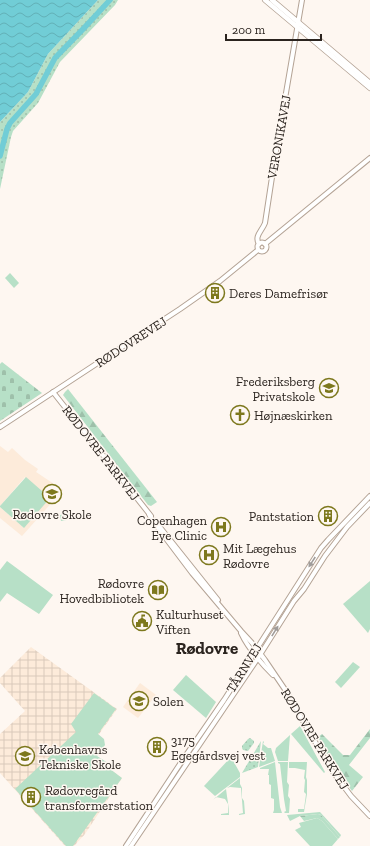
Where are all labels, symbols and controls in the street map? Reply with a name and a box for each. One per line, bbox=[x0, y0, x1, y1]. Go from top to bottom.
scale bar bbox=[226, 16, 321, 42]
text: 200 m bbox=[232, 23, 266, 37]
street label: VERONIKAVEJ bbox=[264, 94, 294, 181]
building icon: Deres Damefrisør bbox=[204, 282, 226, 304]
place label: Deres Damefrisør bbox=[229, 286, 328, 301]
street label: RØDOVREVEJ bbox=[93, 313, 169, 371]
place label: Frederiksberg Privatskole bbox=[236, 374, 315, 404]
school or university icon: Frederiksberg Privatskole bbox=[318, 377, 340, 399]
street label: RØDOVRE PARKVEJ bbox=[59, 403, 143, 503]
church icon: Højnæskirken bbox=[229, 404, 251, 426]
place label: Højnæskirken bbox=[254, 408, 333, 424]
school or university icon: Rødovre Skole bbox=[41, 483, 63, 505]
building icon: Pantstation bbox=[317, 505, 339, 527]
place label: Rødovre Skole bbox=[12, 507, 92, 522]
place label: Pantstation bbox=[249, 509, 315, 524]
place label: Copenhagen Eye Clinic bbox=[137, 513, 208, 543]
hospital icon: Copenhagen Eye Clinic bbox=[210, 516, 232, 538]
place label: Mit Lægehus Rødovre bbox=[223, 541, 297, 571]
hospital icon: Mit Lægehus Rødovre bbox=[198, 544, 220, 566]
one-way arrow bbox=[309, 556, 316, 568]
place label: Rødovre Hovedbibliotek bbox=[59, 576, 144, 606]
library icon: Rødovre Hovedbibliotek bbox=[147, 579, 169, 601]
place label: Kulturhuset Viften bbox=[155, 607, 224, 637]
public building icon: Kulturhuset Viften bbox=[131, 610, 153, 632]
one-way arrow bbox=[271, 626, 279, 636]
district label: Rødovre bbox=[176, 638, 238, 658]
street label: TÅRNVEJ bbox=[223, 640, 265, 695]
street label: RØDOVRE PARKVEJ bbox=[278, 686, 352, 792]
school or university icon: Solen bbox=[128, 690, 150, 712]
place label: Solen bbox=[153, 694, 184, 709]
place label: 3175 Egegårdsvej vest bbox=[171, 733, 265, 764]
building icon: 3175 Egegårdsvej vest bbox=[146, 736, 168, 758]
place label: Københavns Tekniske Skole bbox=[39, 742, 121, 772]
school or university icon: Københavns Tekniske Skole bbox=[14, 745, 36, 767]
place label: Rødovregård transformerstation bbox=[45, 783, 154, 813]
building icon: Rødovregård transformerstation bbox=[20, 786, 42, 808]

